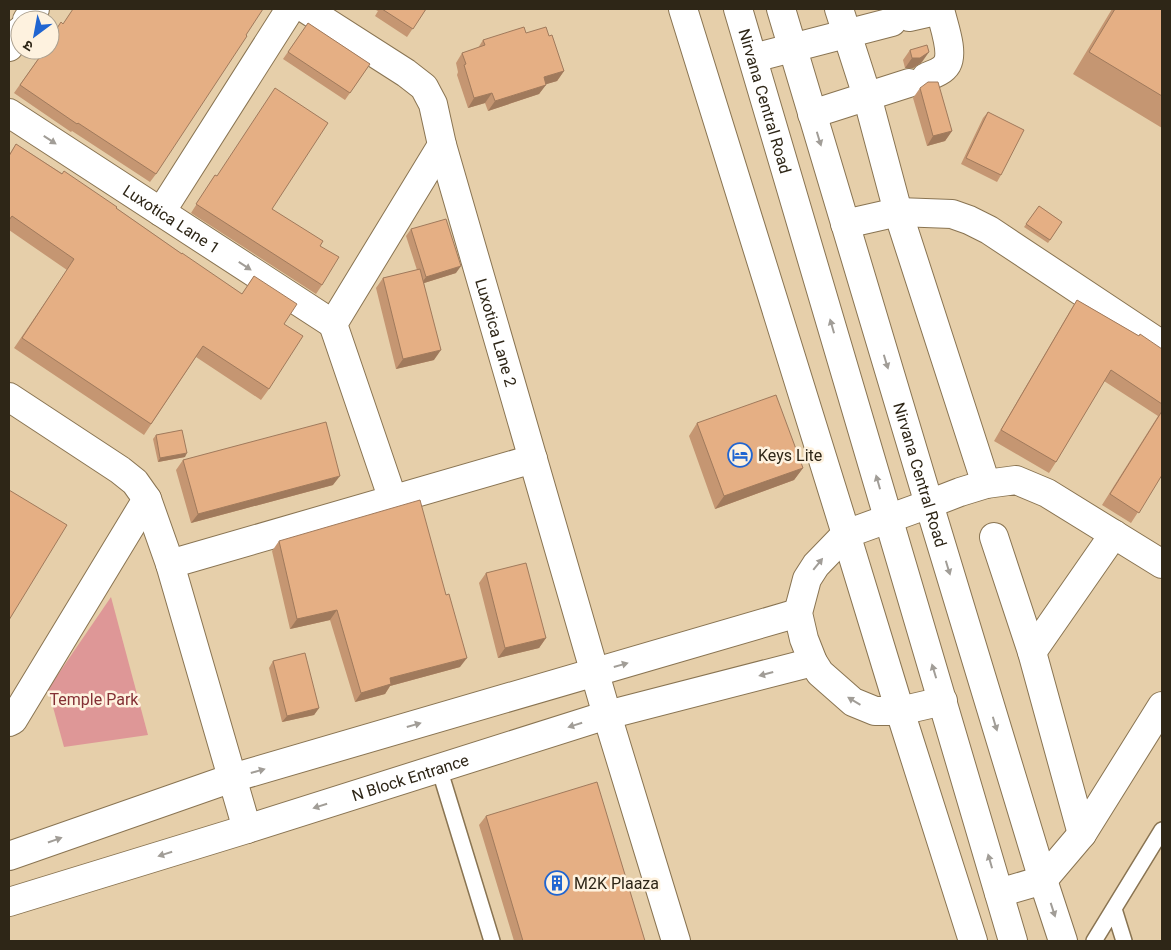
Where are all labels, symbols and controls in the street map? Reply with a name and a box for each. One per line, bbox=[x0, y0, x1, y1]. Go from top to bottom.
north arrow bbox=[10, 10, 60, 60]
street label: Nirvana Central Road bbox=[735, 26, 796, 176]
text: उ bbox=[20, 37, 36, 55]
one-way arrow bbox=[816, 132, 824, 147]
one-way arrow bbox=[43, 135, 56, 144]
street label: Luxotica Lane 1 bbox=[120, 180, 224, 257]
one-way arrow bbox=[238, 261, 251, 271]
street label: Luxotica Lane 2 bbox=[472, 276, 521, 389]
one-way arrow bbox=[827, 319, 835, 334]
one-way arrow bbox=[883, 355, 891, 370]
street label: Nirvana Central Road bbox=[890, 400, 951, 549]
hotel icon: Keys Lite bbox=[727, 442, 753, 468]
place label: Keys Lite bbox=[758, 446, 822, 465]
one-way arrow bbox=[873, 474, 881, 489]
one-way arrow bbox=[812, 557, 823, 570]
one-way arrow bbox=[945, 561, 953, 576]
one-way arrow bbox=[613, 660, 628, 668]
one-way arrow bbox=[930, 664, 938, 679]
one-way arrow bbox=[758, 670, 774, 678]
park label: Temple Park bbox=[50, 690, 139, 709]
one-way arrow bbox=[846, 697, 861, 705]
one-way arrow bbox=[992, 716, 1000, 731]
one-way arrow bbox=[407, 721, 422, 729]
one-way arrow bbox=[568, 722, 583, 730]
street label: N Block Entrance bbox=[349, 750, 471, 805]
one-way arrow bbox=[251, 766, 266, 774]
one-way arrow bbox=[313, 802, 328, 810]
one-way arrow bbox=[48, 836, 63, 844]
one-way arrow bbox=[157, 850, 172, 858]
one-way arrow bbox=[985, 853, 993, 868]
building icon: M2K Plaaza bbox=[544, 870, 570, 896]
place label: M2K Plaaza bbox=[574, 874, 659, 893]
one-way arrow bbox=[1049, 903, 1057, 918]

